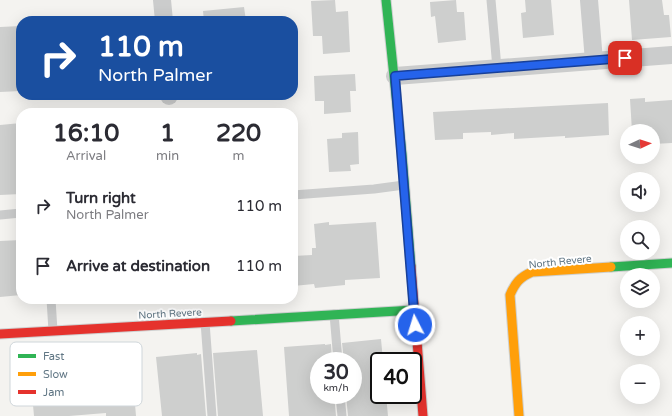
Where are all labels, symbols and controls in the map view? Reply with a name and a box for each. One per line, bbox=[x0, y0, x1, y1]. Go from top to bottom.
text: 110 m bbox=[98, 30, 184, 64]
icon: right bbox=[32, 32, 84, 84]
pin bbox=[608, 41, 642, 75]
icon: arrive bbox=[614, 47, 636, 69]
text: North Palmer bbox=[98, 64, 212, 86]
text: 16:10 bbox=[53, 119, 119, 148]
text: 1 bbox=[160, 119, 175, 148]
text: 220 bbox=[216, 119, 261, 148]
north arrow bbox=[620, 124, 660, 164]
map controls bbox=[620, 124, 660, 404]
text: Arrival bbox=[66, 148, 106, 164]
text: min bbox=[156, 148, 179, 164]
text: m bbox=[233, 148, 245, 164]
button: sound bbox=[620, 172, 660, 212]
text: Turn right bbox=[66, 189, 136, 207]
icon: right bbox=[32, 195, 54, 217]
text: 110 m bbox=[236, 197, 282, 215]
text: North Palmer bbox=[66, 207, 149, 223]
button: search bbox=[620, 220, 660, 260]
street label: North Revere bbox=[528, 253, 593, 271]
icon: arrive bbox=[32, 255, 54, 277]
text: Arrive at destination bbox=[66, 257, 210, 275]
text: 110 m bbox=[236, 257, 282, 275]
button: layers bbox=[620, 268, 660, 308]
position arrow bbox=[394, 304, 436, 346]
street label: North Revere bbox=[138, 306, 202, 322]
button: + bbox=[620, 316, 660, 356]
legend bbox=[10, 342, 142, 406]
text: Fast bbox=[43, 350, 64, 363]
speed limit sign: 40 bbox=[370, 352, 422, 404]
text: 30 bbox=[323, 361, 349, 385]
button: − bbox=[620, 364, 660, 404]
text: Slow bbox=[43, 368, 68, 381]
text: km/h bbox=[323, 382, 349, 394]
text: Jam bbox=[43, 386, 64, 399]

